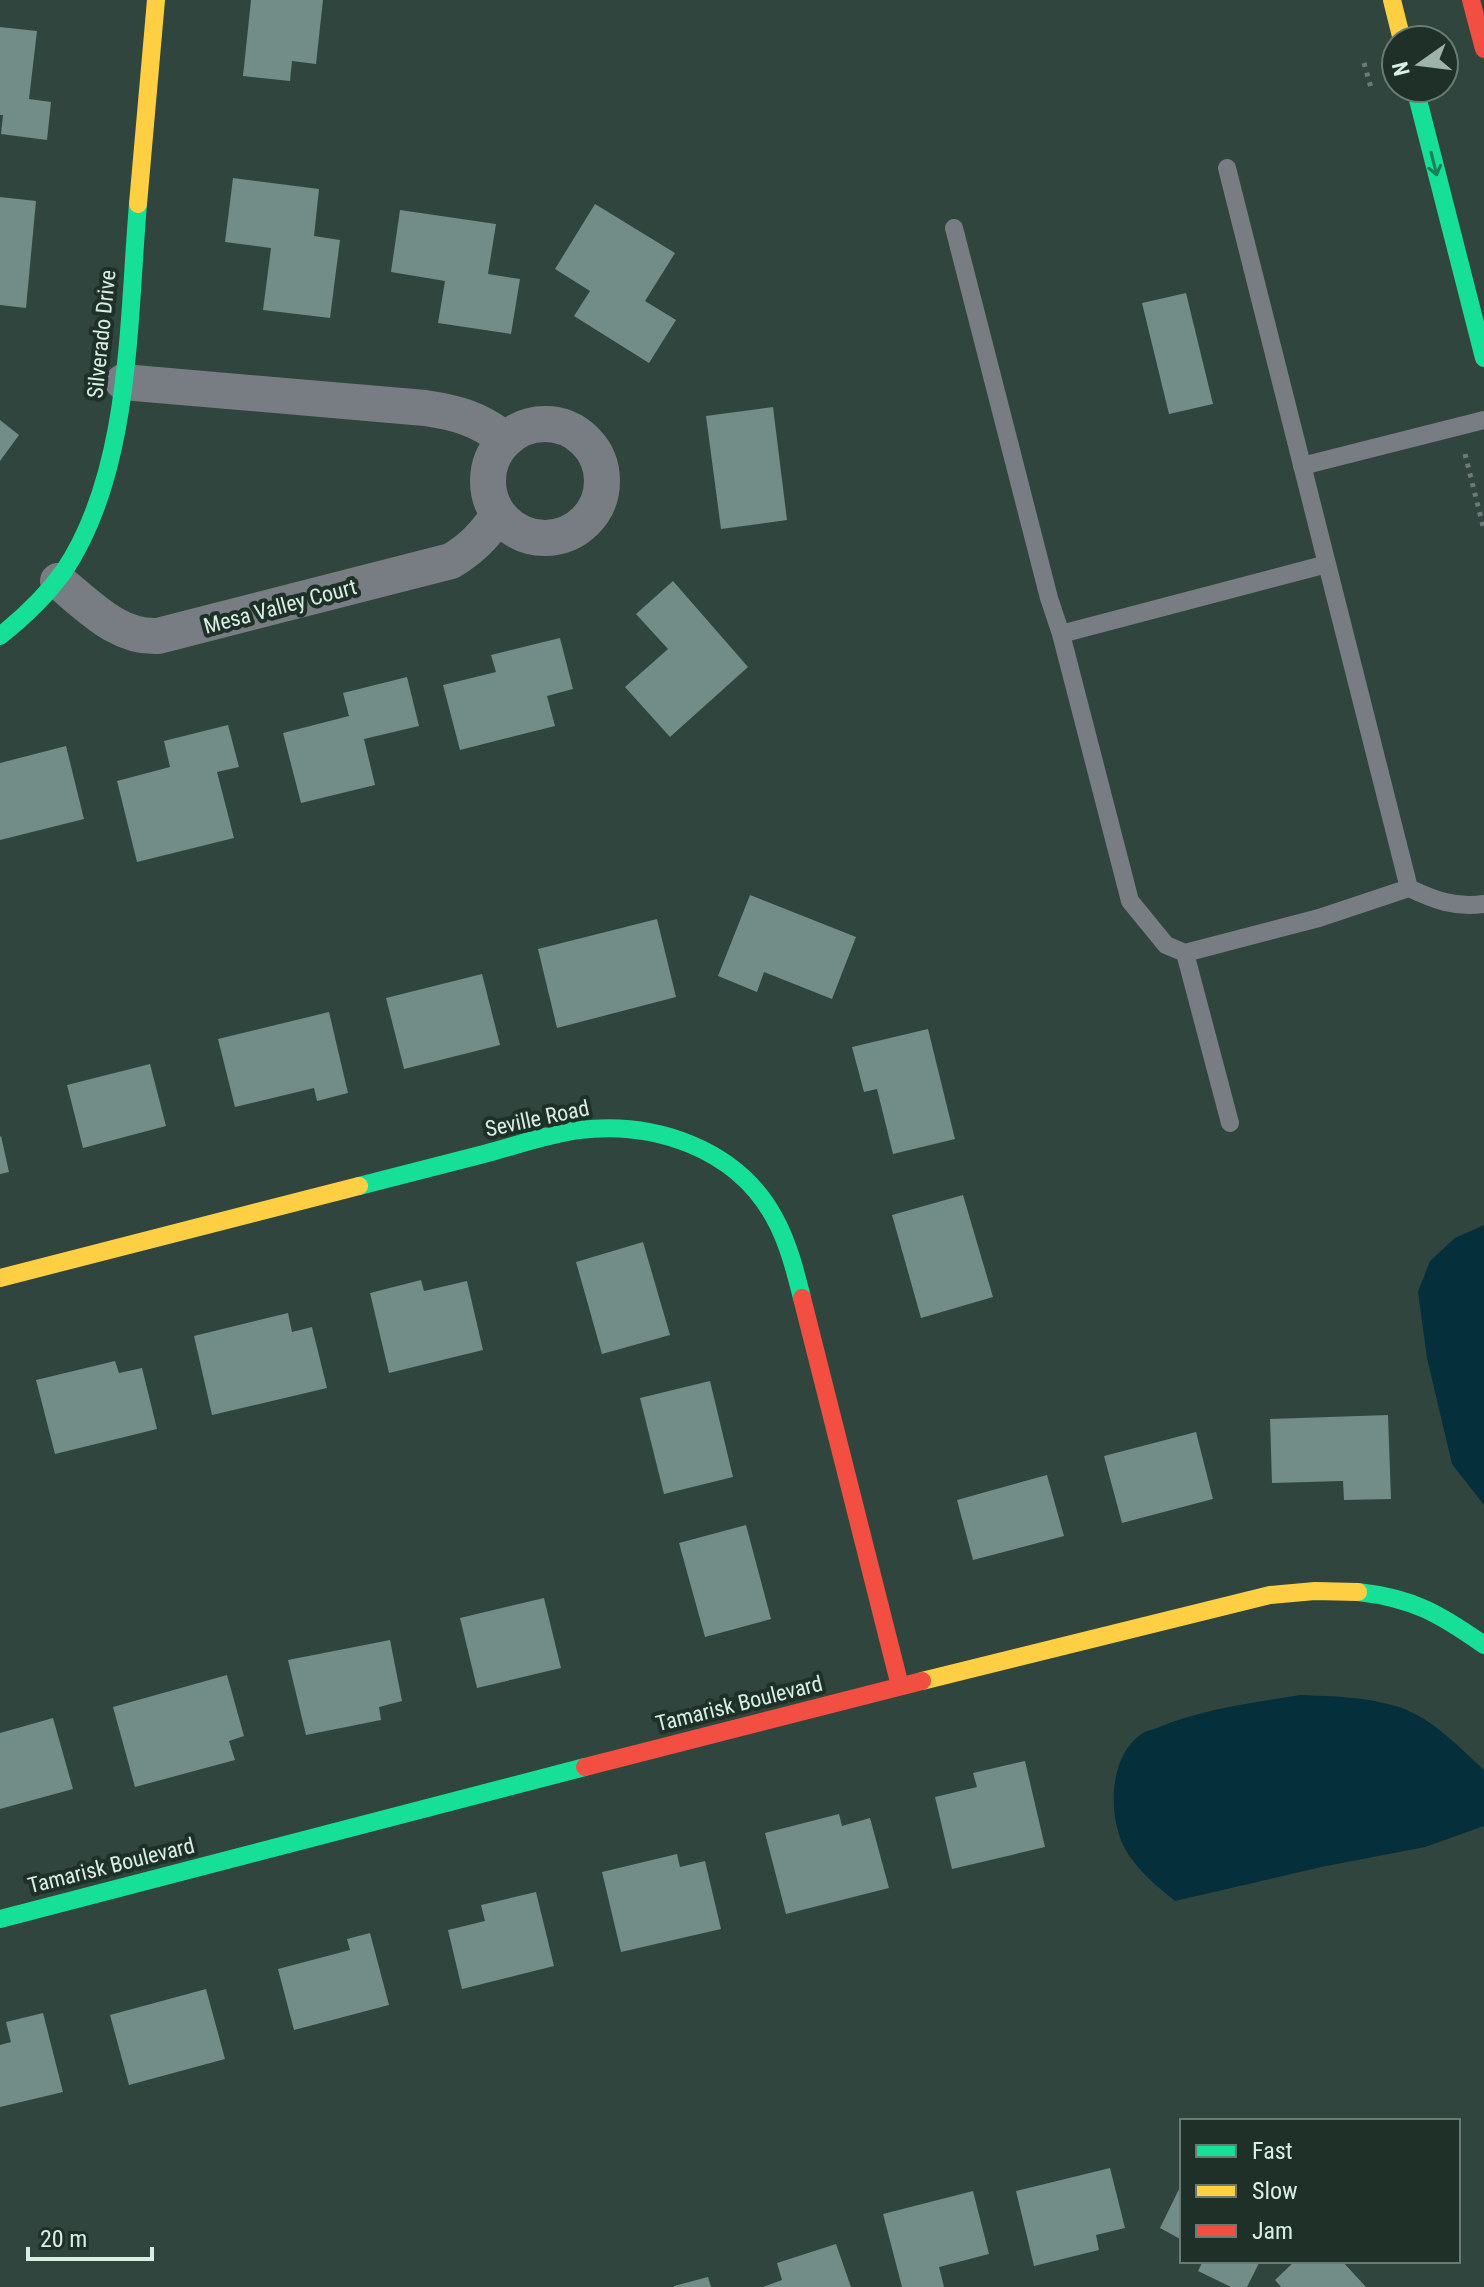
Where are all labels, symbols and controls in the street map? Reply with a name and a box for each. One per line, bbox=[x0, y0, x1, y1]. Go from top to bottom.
north arrow bbox=[1380, 24, 1460, 104]
text: N bbox=[1387, 59, 1415, 78]
one-way arrow bbox=[1428, 150, 1443, 176]
street label: Silverado Drive bbox=[82, 269, 121, 399]
street label: Mesa Valley Court bbox=[201, 574, 359, 639]
street label: Seville Road bbox=[483, 1095, 591, 1142]
street label: Tamarisk Boulevard bbox=[653, 1671, 825, 1736]
street label: Tamarisk Boulevard bbox=[25, 1833, 197, 1898]
legend bbox=[1180, 2119, 1460, 2263]
text: Fast bbox=[1252, 2137, 1293, 2165]
text: Slow bbox=[1252, 2177, 1298, 2205]
scale bar bbox=[28, 2211, 152, 2261]
text: Jam bbox=[1252, 2217, 1293, 2245]
text: 20 m bbox=[40, 2225, 87, 2253]

